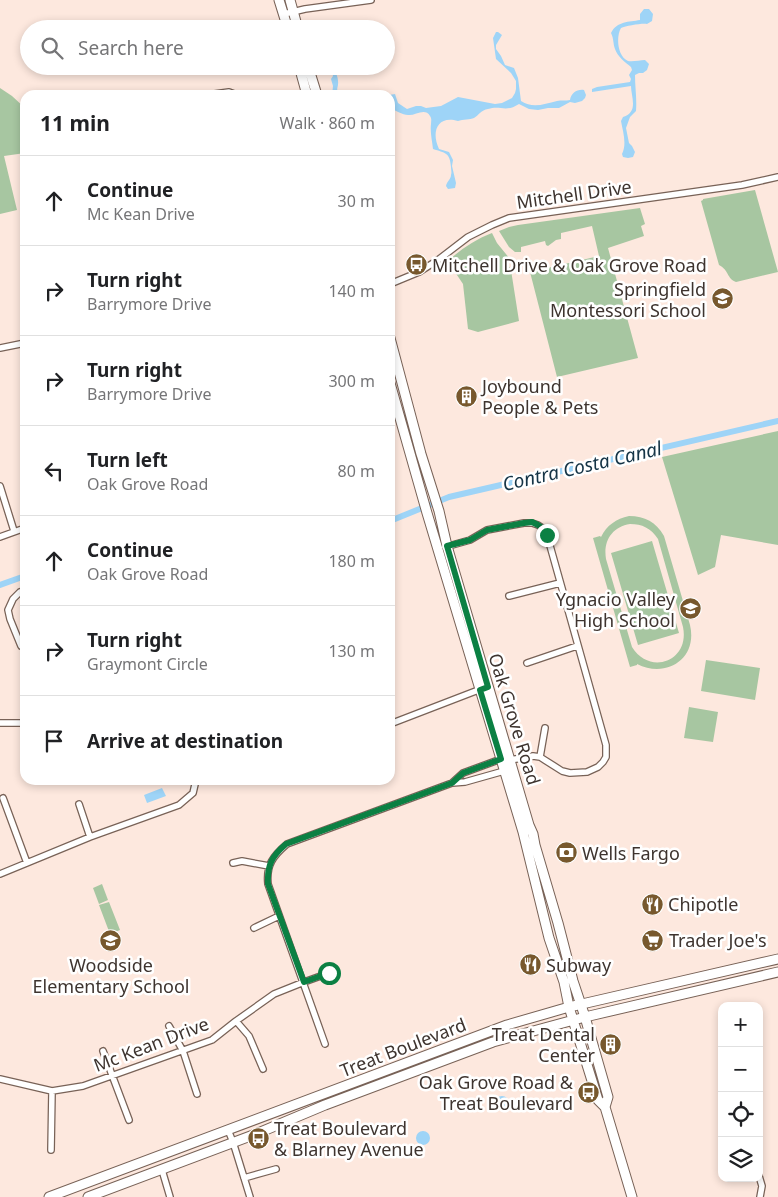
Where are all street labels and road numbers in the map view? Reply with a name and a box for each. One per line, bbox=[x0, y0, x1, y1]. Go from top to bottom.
street label: Mitchell Drive bbox=[515, 174, 633, 214]
street label: Oak Grove Road bbox=[484, 650, 546, 788]
street label: Mc Kean Drive bbox=[90, 1011, 212, 1077]
street label: Treat Boulevard bbox=[337, 1012, 469, 1082]

